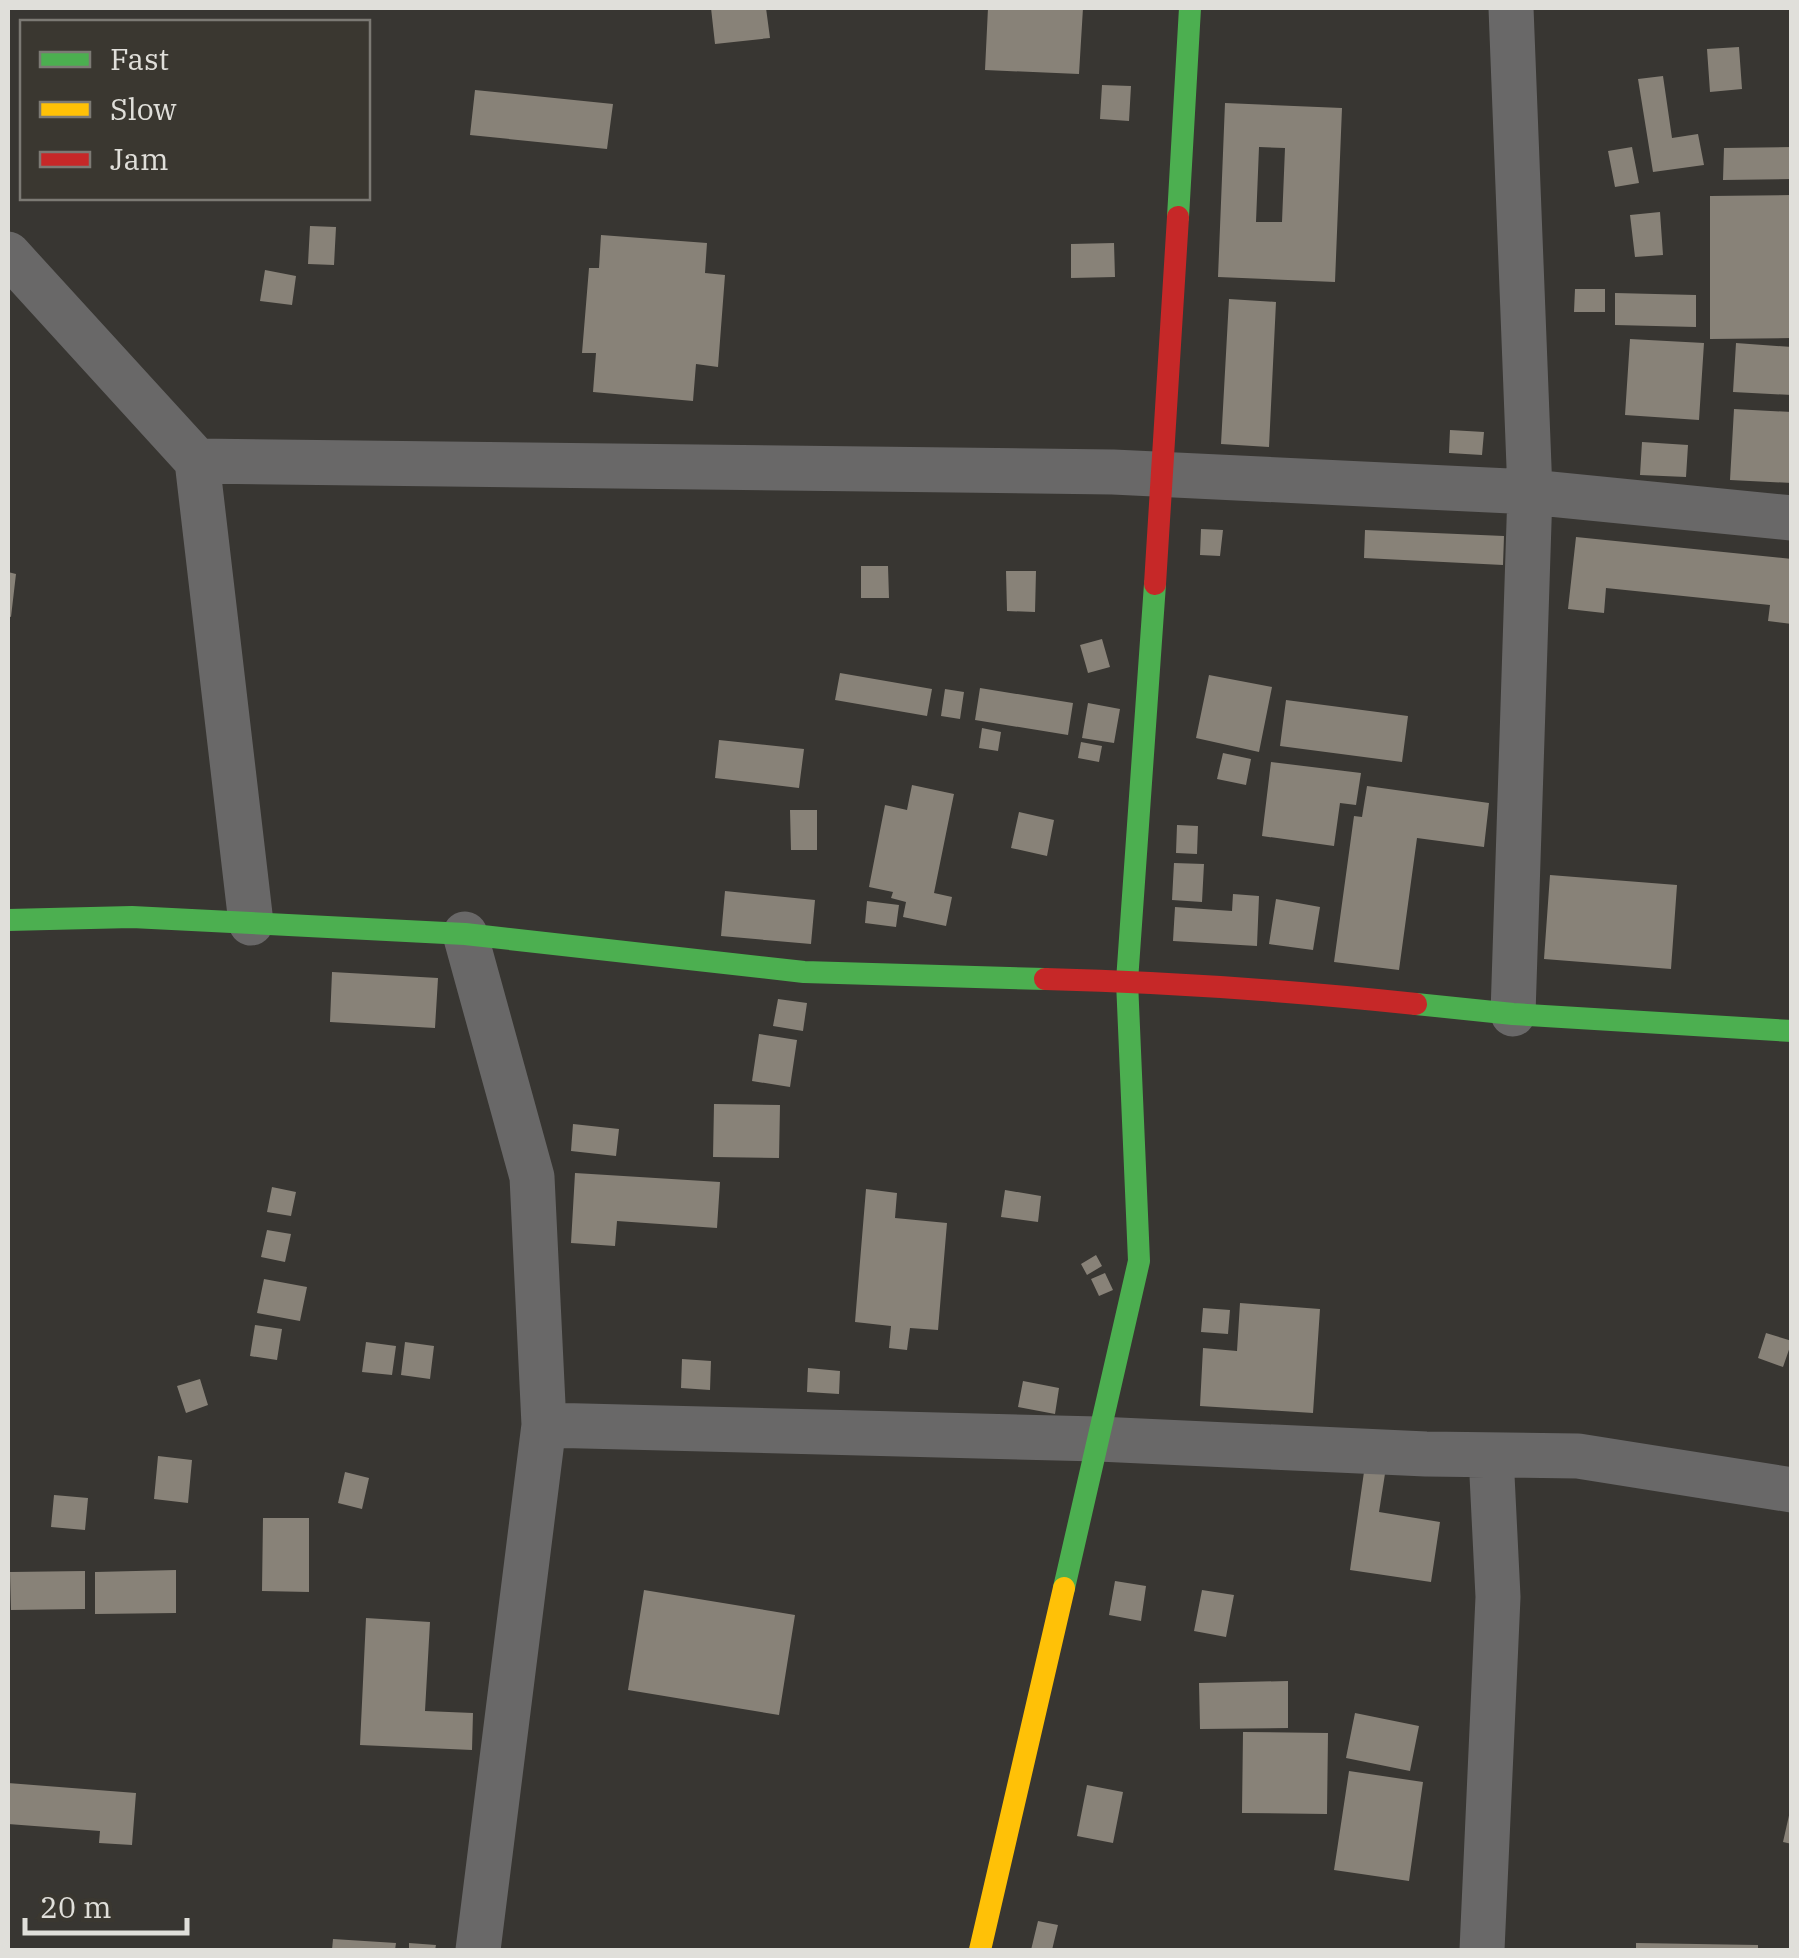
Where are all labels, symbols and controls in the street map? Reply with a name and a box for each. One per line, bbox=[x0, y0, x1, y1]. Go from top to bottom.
legend bbox=[20, 20, 370, 200]
text: Fast bbox=[110, 39, 169, 78]
text: Slow bbox=[110, 89, 177, 128]
text: Jam bbox=[110, 139, 169, 178]
scale bar bbox=[25, 1873, 188, 1935]
text: 20 m bbox=[40, 1887, 112, 1926]

